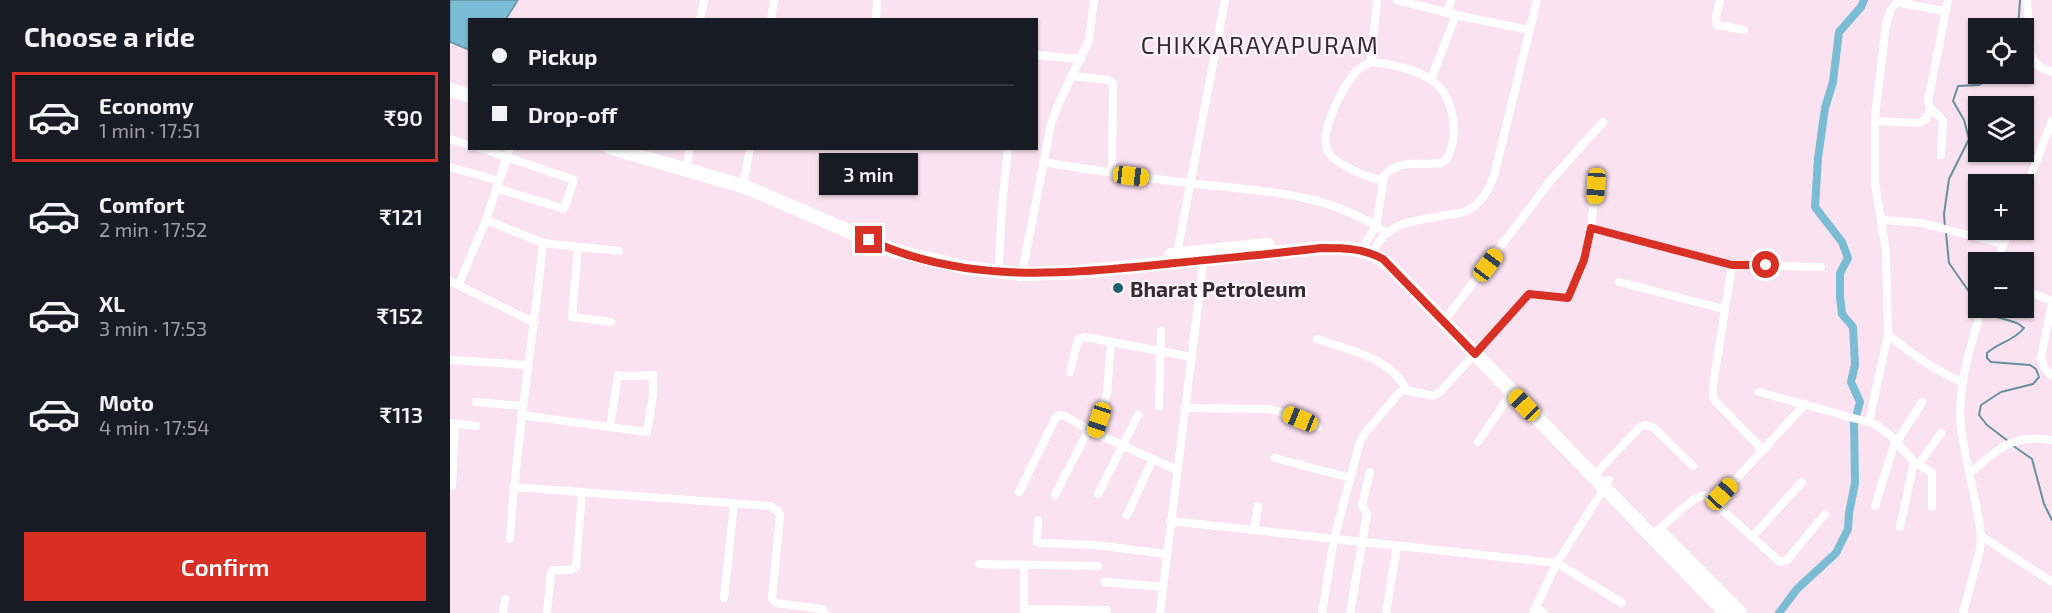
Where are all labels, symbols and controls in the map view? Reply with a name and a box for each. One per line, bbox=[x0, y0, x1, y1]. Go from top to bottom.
map controls bbox=[1968, 18, 2034, 318]
button: locate bbox=[1968, 18, 2034, 84]
text: Choose a ride bbox=[24, 20, 195, 52]
district label: CHIKKARAYAPURAM bbox=[1141, 30, 1379, 59]
text: Pickup bbox=[528, 43, 597, 69]
icon: car bbox=[27, 90, 81, 144]
text: Economy bbox=[99, 92, 194, 118]
button: layers bbox=[1968, 96, 2034, 162]
text: Drop-off bbox=[528, 101, 617, 127]
text: ₹90 bbox=[384, 104, 423, 130]
text: 1 min · 17:51 bbox=[99, 118, 201, 142]
callout: 3 min bbox=[820, 153, 918, 195]
text: 3 min bbox=[843, 162, 894, 186]
car bbox=[1112, 165, 1150, 187]
car bbox=[1586, 167, 1606, 205]
button: + bbox=[1968, 174, 2034, 240]
icon: car bbox=[27, 189, 81, 243]
text: Comfort bbox=[99, 191, 184, 217]
text: ₹121 bbox=[379, 203, 423, 229]
text: 2 min · 17:52 bbox=[99, 217, 207, 241]
route end bbox=[855, 226, 882, 253]
car bbox=[1470, 245, 1506, 285]
route start bbox=[1752, 251, 1779, 278]
button: − bbox=[1968, 252, 2034, 318]
place label: Bharat Petroleum bbox=[1130, 276, 1306, 301]
marker: Bharat Petroleum bbox=[1111, 281, 1125, 295]
icon: car bbox=[27, 288, 81, 342]
text: XL bbox=[99, 290, 125, 316]
text: ₹152 bbox=[376, 302, 423, 328]
text: 3 min · 17:53 bbox=[99, 316, 207, 340]
car bbox=[1505, 386, 1543, 424]
icon: car bbox=[27, 387, 81, 441]
text: Moto bbox=[99, 389, 154, 415]
car bbox=[1085, 400, 1113, 440]
text: ₹113 bbox=[379, 401, 423, 427]
car bbox=[1280, 404, 1320, 434]
text: 4 min · 17:54 bbox=[99, 415, 209, 439]
car bbox=[1703, 475, 1741, 513]
button: Confirm bbox=[24, 532, 426, 601]

